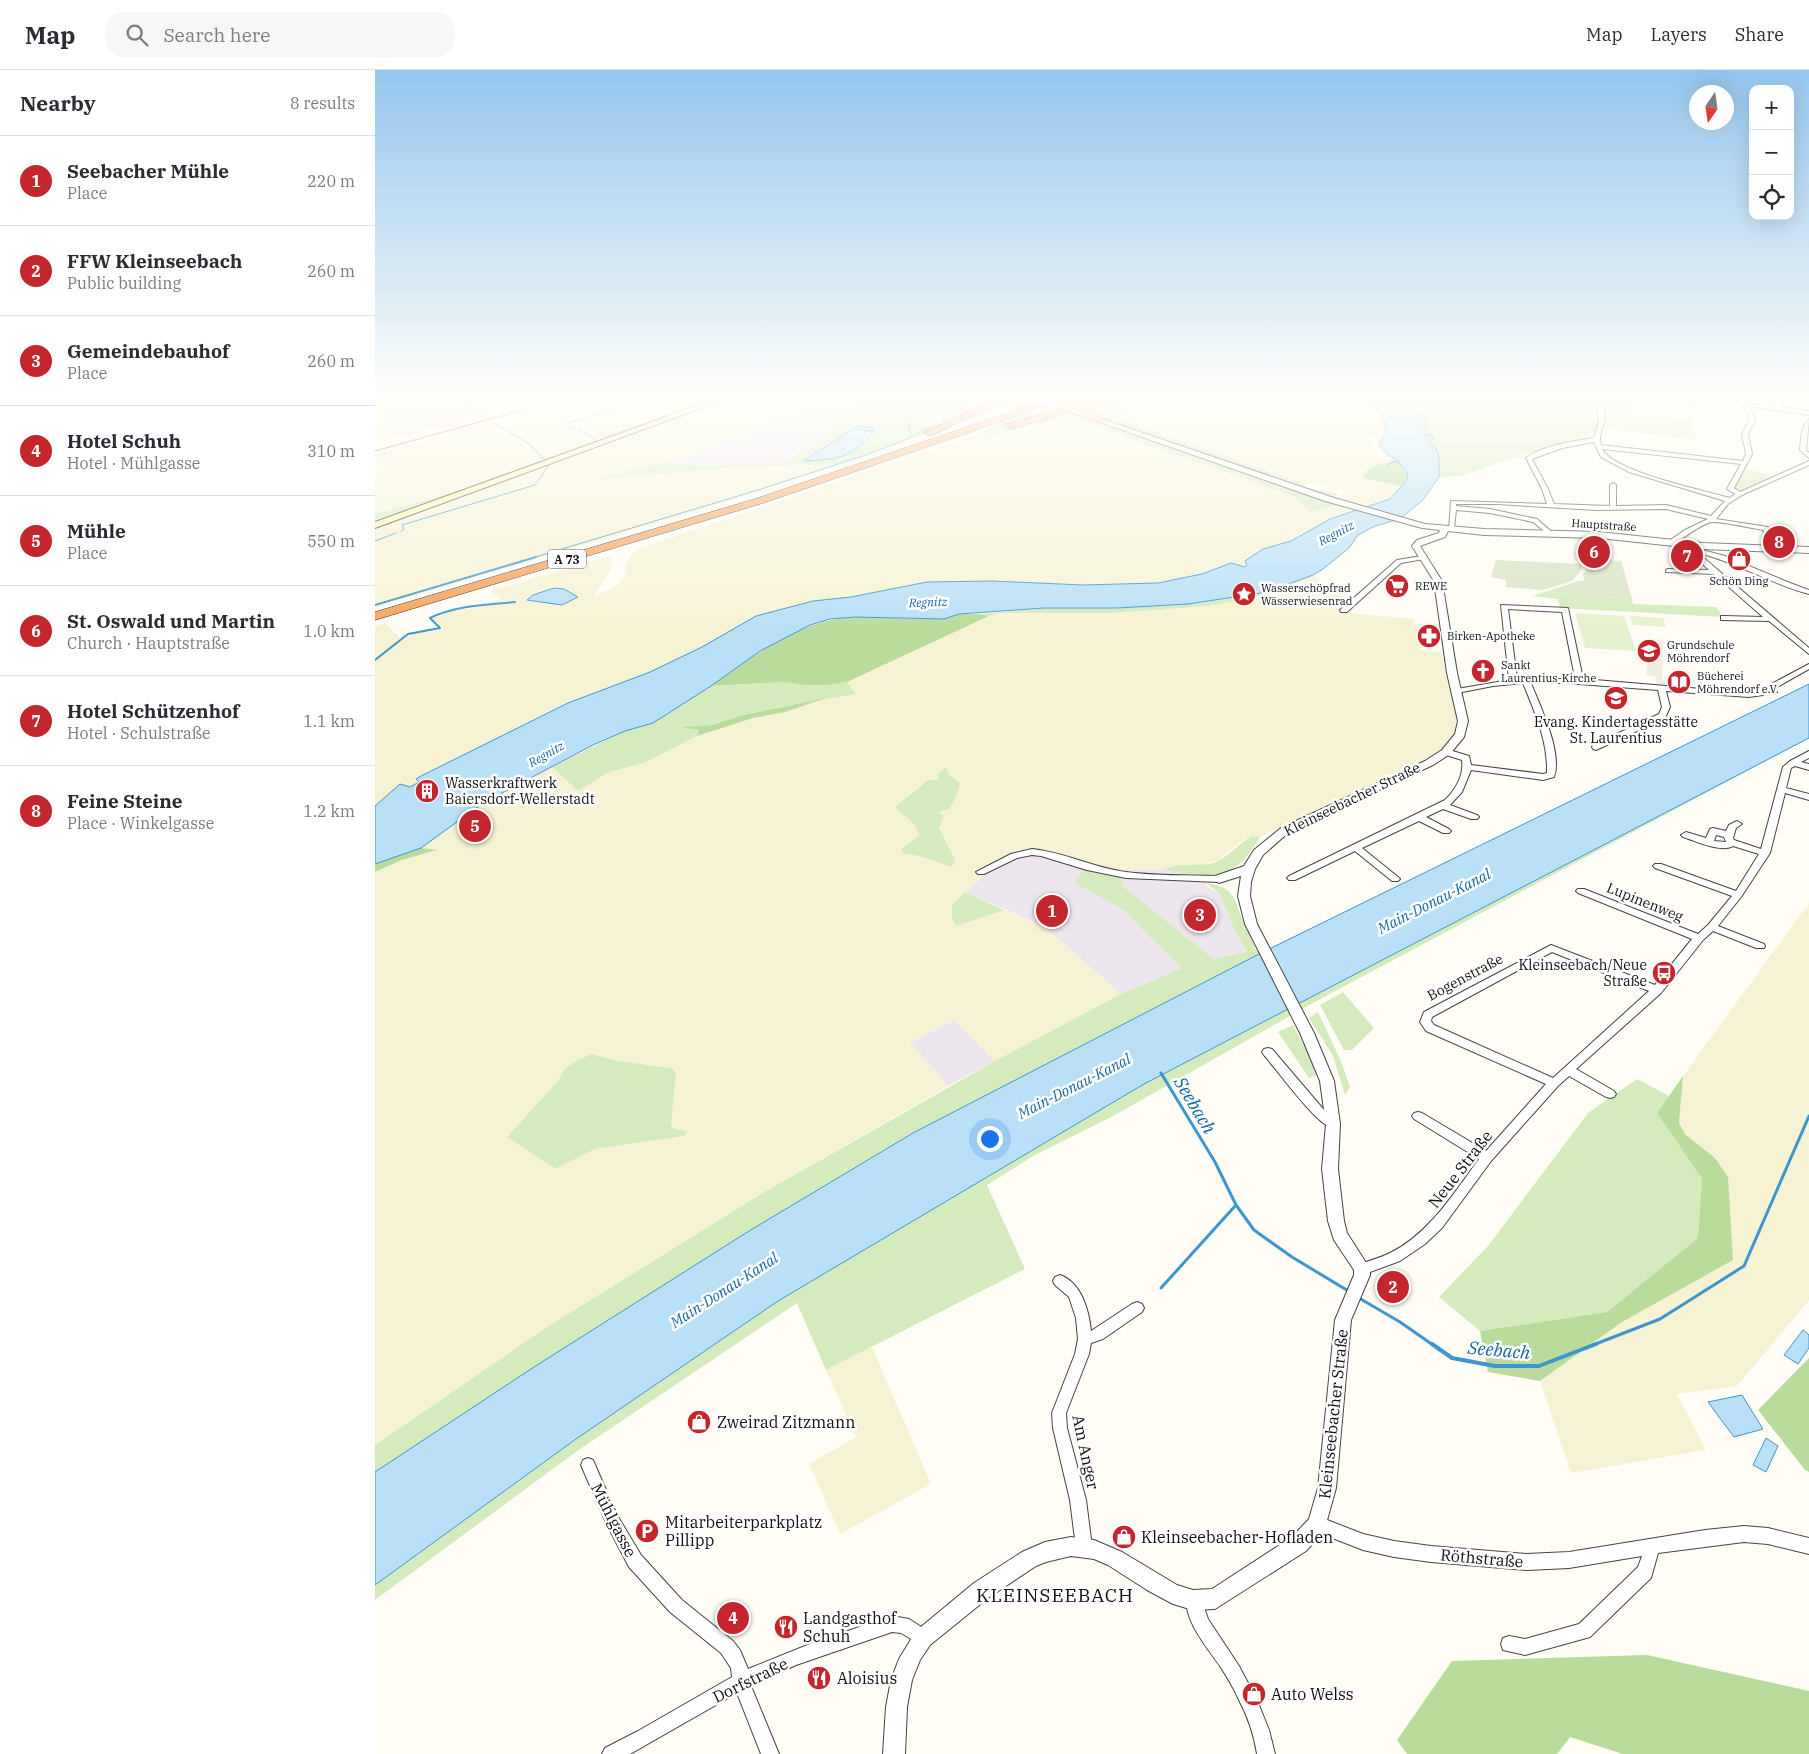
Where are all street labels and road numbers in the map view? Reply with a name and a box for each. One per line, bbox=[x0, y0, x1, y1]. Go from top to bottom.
street label: Hauptstraße bbox=[1571, 516, 1637, 534]
road number: A 73 bbox=[548, 549, 586, 568]
street label: Kleinseebacher Straße bbox=[1281, 758, 1423, 840]
street label: Lupinenweg bbox=[1604, 878, 1686, 926]
street label: Bogenstraße bbox=[1424, 950, 1506, 1004]
street label: Neue Straße bbox=[1424, 1126, 1496, 1212]
street label: Kleinseebacher Straße bbox=[1314, 1328, 1352, 1500]
street label: Am Anger bbox=[1068, 1413, 1104, 1491]
street label: Mühlgasse bbox=[587, 1480, 641, 1560]
street label: Röthstraße bbox=[1440, 1544, 1524, 1572]
street label: Dorfstraße bbox=[709, 1653, 791, 1707]

